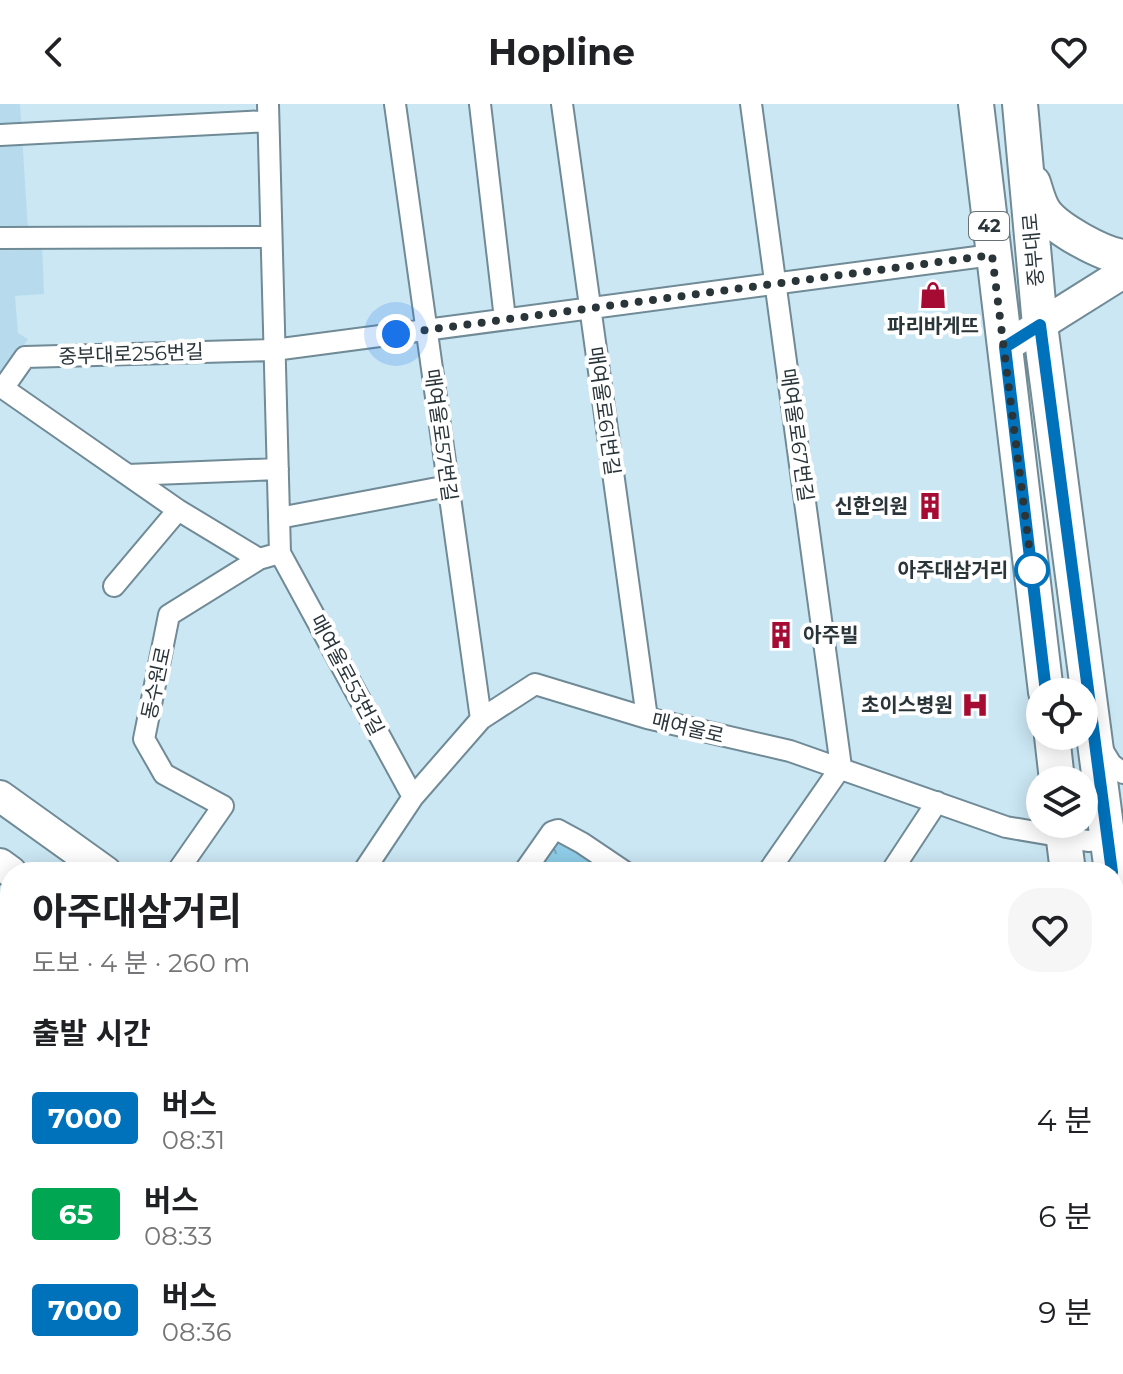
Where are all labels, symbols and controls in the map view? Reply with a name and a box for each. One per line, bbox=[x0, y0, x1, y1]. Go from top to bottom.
icon: back bbox=[32, 30, 76, 74]
text: Hopline bbox=[488, 30, 635, 74]
icon: heart bbox=[1047, 30, 1091, 74]
road number: 42 bbox=[969, 212, 1009, 240]
street label: 중부대로 bbox=[1018, 212, 1048, 288]
shop icon: 파리바게뜨 bbox=[918, 280, 948, 310]
your location bbox=[376, 314, 416, 354]
place label: 파리바게뜨 bbox=[887, 314, 979, 338]
street label: 중부대로256번길 bbox=[58, 339, 204, 369]
street label: 매여울로61번길 bbox=[583, 345, 625, 477]
street label: 매여울로57번길 bbox=[420, 367, 462, 503]
street label: 매여울로67번길 bbox=[776, 367, 818, 503]
building icon: 신한의원 bbox=[915, 491, 945, 521]
place label: 신한의원 bbox=[834, 494, 908, 518]
marker: 아주대삼거리 bbox=[1015, 553, 1049, 587]
place label: 아주대삼거리 bbox=[898, 558, 1008, 582]
street label: 매여울로53번길 bbox=[305, 611, 389, 739]
building icon: 아주빌 bbox=[766, 620, 796, 650]
place label: 아주빌 bbox=[803, 623, 858, 647]
street label: 동수원로 bbox=[137, 645, 175, 721]
map controls bbox=[1026, 678, 1098, 838]
button: locate bbox=[1026, 678, 1098, 750]
hospital icon: 초이스병원 bbox=[960, 690, 990, 720]
place label: 초이스병원 bbox=[861, 693, 953, 717]
street label: 매여울로 bbox=[649, 708, 727, 748]
button: layers bbox=[1026, 766, 1098, 838]
text: 아주대삼거리 bbox=[32, 888, 242, 935]
button: heart bbox=[1008, 888, 1092, 972]
text: 도보 · 4 분 · 260 m bbox=[32, 947, 250, 979]
text: 출발 시간 bbox=[32, 1015, 151, 1052]
text: 버스 bbox=[162, 1086, 217, 1123]
text: 7000 bbox=[48, 1101, 122, 1135]
text: 4 분 bbox=[1037, 1102, 1092, 1139]
text: 08:31 bbox=[162, 1124, 225, 1156]
text: 버스 bbox=[144, 1182, 199, 1219]
text: 65 bbox=[59, 1197, 93, 1231]
text: 6 분 bbox=[1038, 1198, 1092, 1235]
text: 08:33 bbox=[144, 1220, 213, 1252]
text: 버스 bbox=[162, 1278, 217, 1315]
text: 7000 bbox=[48, 1293, 122, 1327]
text: 9 분 bbox=[1038, 1294, 1092, 1331]
text: 08:36 bbox=[162, 1316, 232, 1348]

